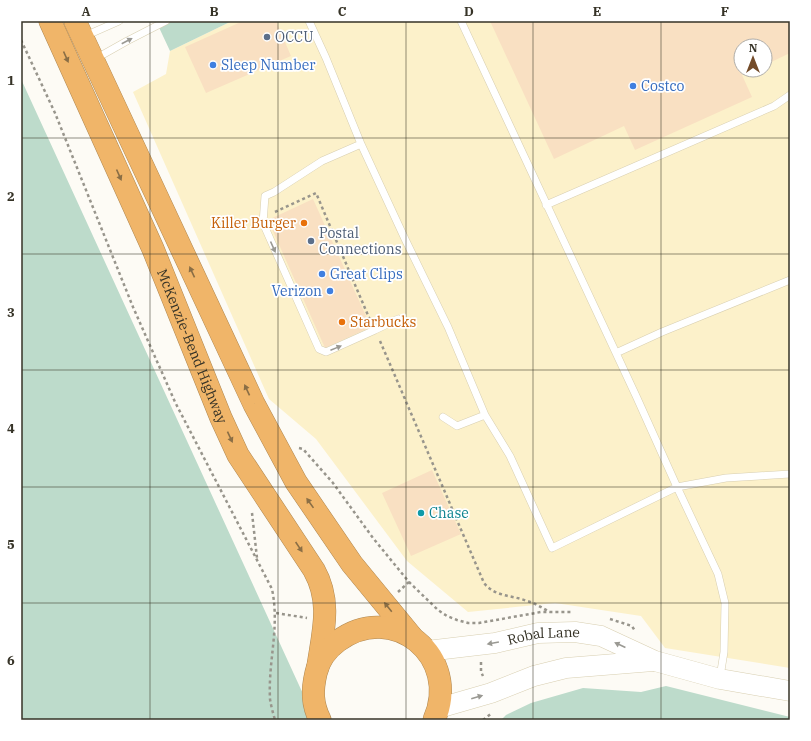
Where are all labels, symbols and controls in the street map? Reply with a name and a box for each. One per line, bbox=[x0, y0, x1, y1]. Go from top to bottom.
text: A bbox=[81, 3, 91, 20]
text: B bbox=[209, 3, 219, 20]
text: C bbox=[338, 3, 347, 20]
text: D bbox=[464, 3, 474, 20]
text: E bbox=[593, 3, 601, 20]
text: F bbox=[721, 3, 729, 20]
place label: OCCU bbox=[275, 28, 313, 46]
marker: OCCU bbox=[262, 32, 272, 42]
one-way arrow bbox=[121, 37, 133, 44]
north arrow bbox=[733, 38, 773, 78]
text: N bbox=[749, 41, 758, 55]
one-way arrow bbox=[64, 51, 70, 63]
place label: Sleep Number bbox=[221, 56, 316, 74]
marker: Sleep Number bbox=[208, 60, 218, 70]
text: 1 bbox=[7, 72, 15, 89]
place label: Costco bbox=[641, 77, 685, 95]
marker: Costco bbox=[628, 81, 638, 91]
one-way arrow bbox=[117, 170, 123, 182]
text: 2 bbox=[7, 188, 15, 205]
place label: Killer Burger bbox=[211, 214, 297, 232]
marker: Killer Burger bbox=[299, 218, 309, 228]
place label: Postal Connections bbox=[319, 224, 402, 258]
marker: Postal Connections bbox=[306, 236, 316, 246]
one-way arrow bbox=[270, 241, 277, 253]
place label: Great Clips bbox=[330, 265, 403, 283]
street label: McKenzie-Bend Highway bbox=[153, 266, 232, 427]
one-way arrow bbox=[189, 266, 195, 277]
marker: Great Clips bbox=[317, 269, 327, 279]
place label: Verizon bbox=[272, 282, 322, 300]
marker: Verizon bbox=[325, 286, 335, 296]
text: 3 bbox=[7, 304, 15, 321]
place label: Starbucks bbox=[350, 313, 416, 331]
marker: Starbucks bbox=[337, 317, 347, 327]
one-way arrow bbox=[330, 344, 342, 350]
one-way arrow bbox=[244, 384, 250, 395]
text: 4 bbox=[7, 420, 15, 437]
one-way arrow bbox=[227, 431, 233, 443]
one-way arrow bbox=[306, 498, 314, 508]
place label: Chase bbox=[429, 504, 469, 522]
marker: Chase bbox=[416, 508, 426, 518]
text: 5 bbox=[7, 536, 15, 553]
one-way arrow bbox=[295, 541, 303, 552]
one-way arrow bbox=[383, 602, 392, 613]
street label: Robal Lane bbox=[506, 623, 581, 649]
one-way arrow bbox=[487, 640, 499, 646]
one-way arrow bbox=[614, 642, 625, 648]
text: 6 bbox=[7, 652, 15, 669]
one-way arrow bbox=[471, 694, 483, 700]

